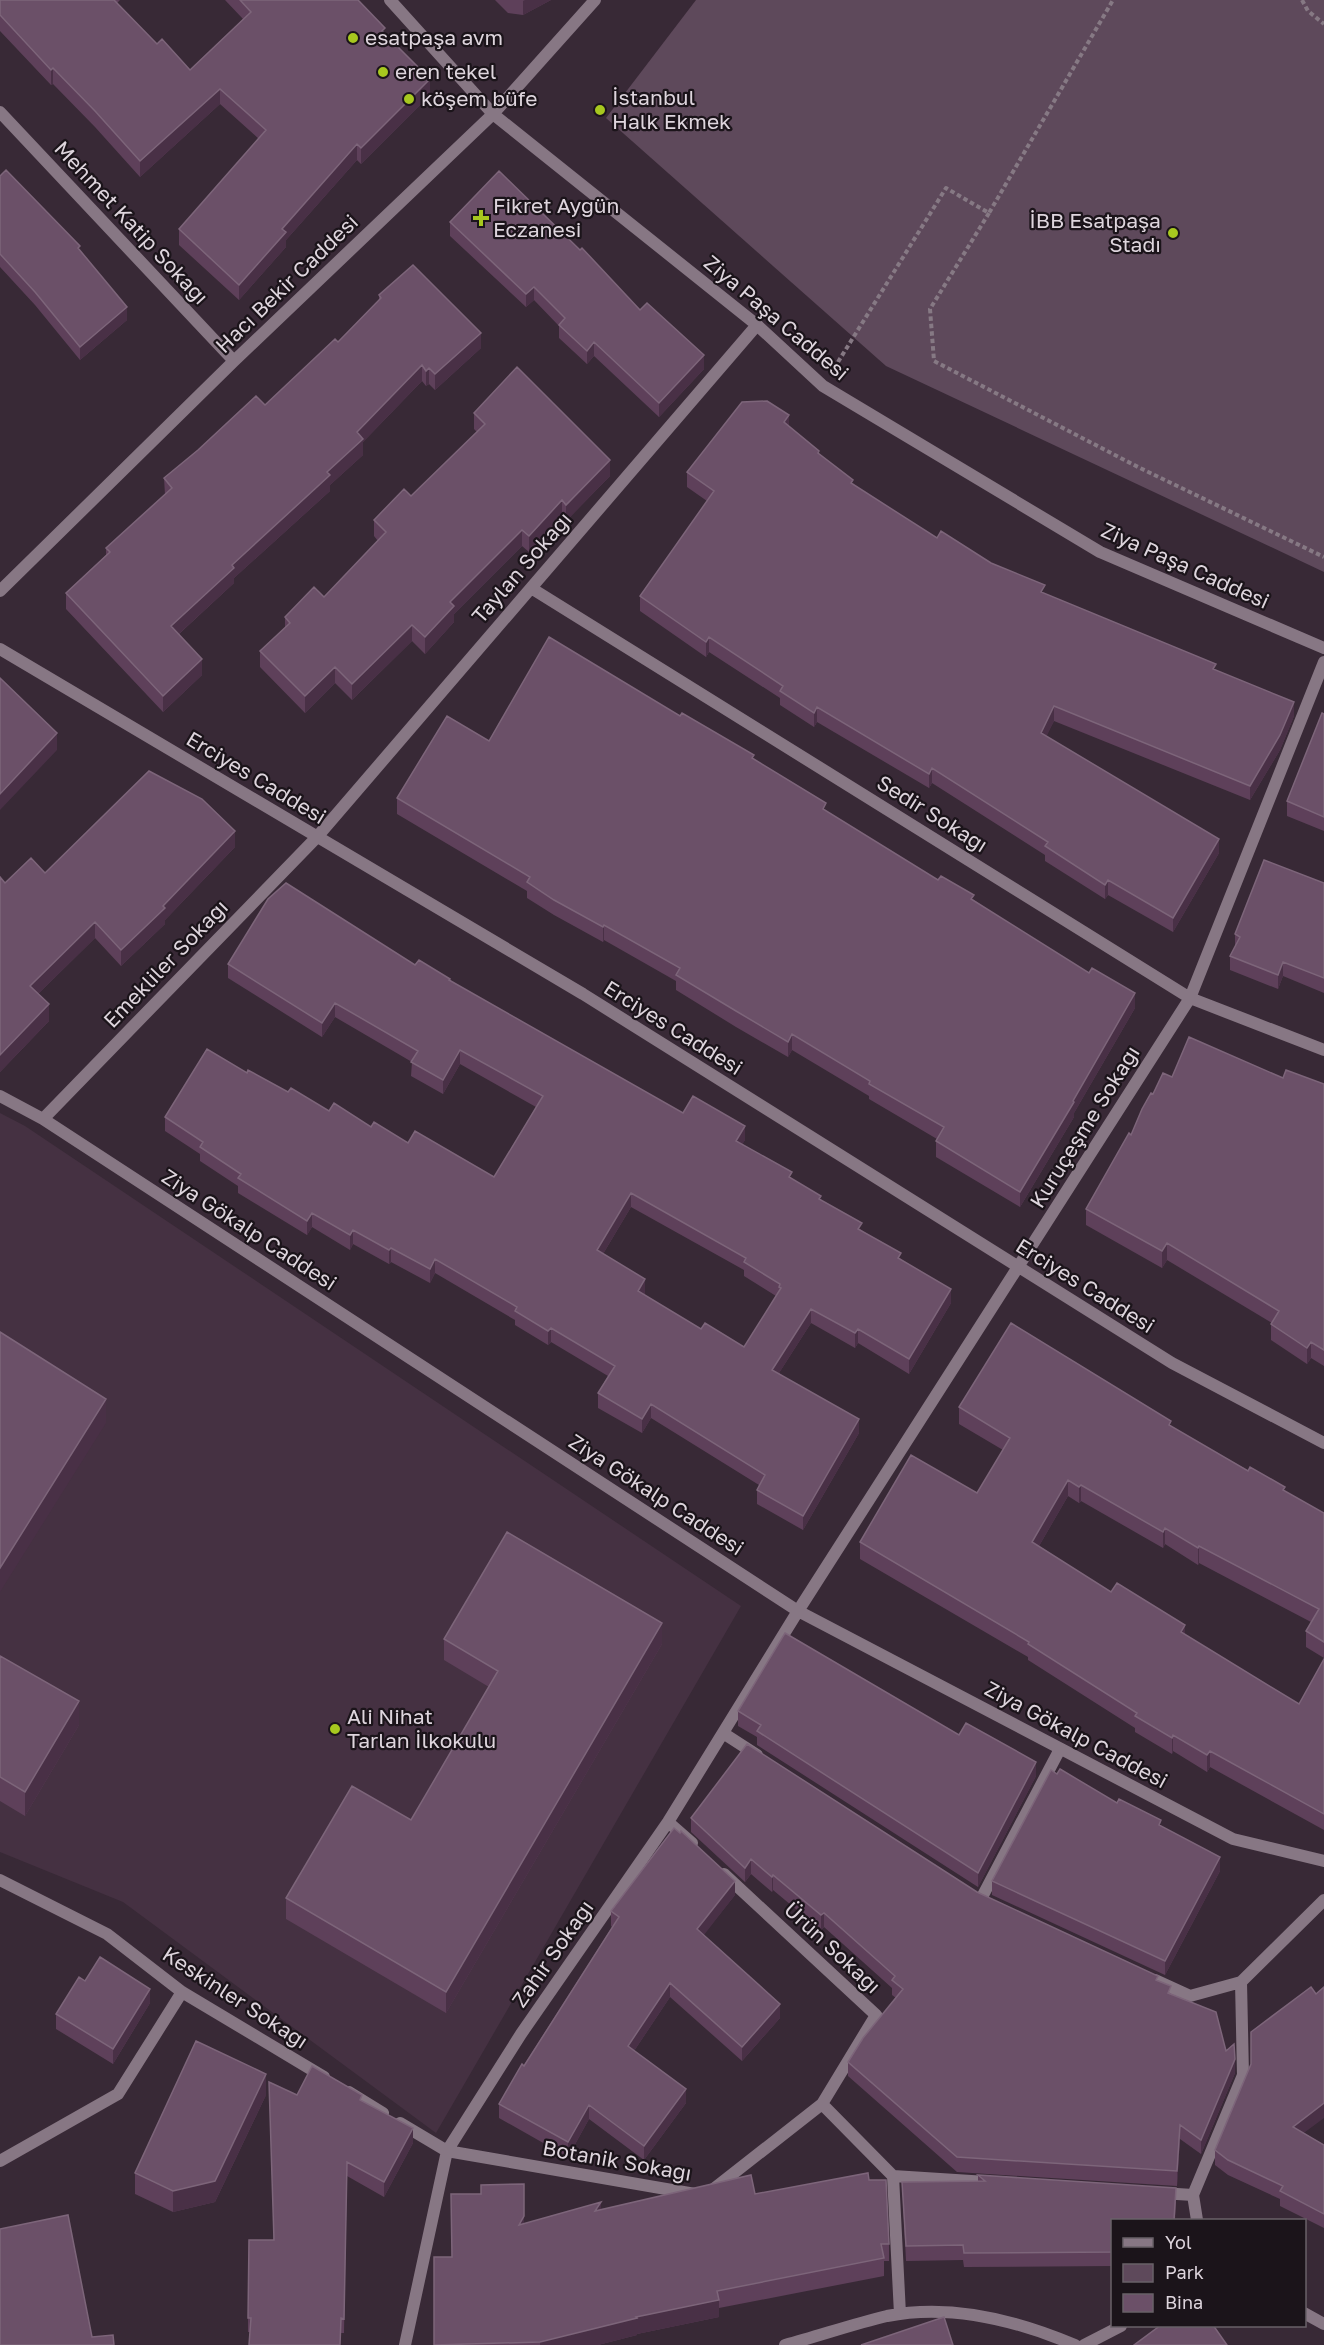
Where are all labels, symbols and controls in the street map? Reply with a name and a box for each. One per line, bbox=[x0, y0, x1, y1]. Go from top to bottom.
place label: esatpaşa avm bbox=[365, 24, 503, 50]
marker: esatpaşa avm bbox=[346, 31, 360, 45]
place label: eren tekel bbox=[395, 58, 496, 84]
marker: eren tekel bbox=[376, 65, 390, 79]
place label: İstanbul Halk Ekmek bbox=[612, 84, 731, 134]
place label: köşem büfe bbox=[421, 85, 537, 111]
marker: köşem büfe bbox=[402, 92, 416, 106]
marker: İstanbul Halk Ekmek bbox=[593, 103, 607, 117]
street label: Mehmet Katip Sokağı bbox=[49, 135, 214, 309]
place label: Fikret Aygün Eczanesi bbox=[493, 192, 619, 242]
place label: İBB Esatpaşa Stadı bbox=[1029, 207, 1161, 257]
street label: Hacı Bekir Caddesi bbox=[210, 209, 363, 358]
marker: Fikret Aygün Eczanesi bbox=[474, 211, 488, 225]
marker: İBB Esatpaşa Stadı bbox=[1166, 226, 1180, 240]
street label: Ziya Paşa Caddesi bbox=[699, 249, 854, 385]
street label: Taylan Sokağı bbox=[466, 506, 577, 628]
street label: Ziya Paşa Caddesi bbox=[1097, 516, 1273, 614]
street label: Erciyes Caddesi bbox=[182, 725, 331, 829]
street label: Sedir Sokağı bbox=[872, 769, 993, 857]
street label: Emekliler Sokağı bbox=[98, 894, 233, 1033]
street label: Erciyes Caddesi bbox=[599, 974, 748, 1080]
street label: Kuruçeşme Sokağı bbox=[1024, 1040, 1145, 1212]
street label: Ziya Gökalp Caddesi bbox=[157, 1163, 342, 1295]
street label: Erciyes Caddesi bbox=[1011, 1232, 1160, 1338]
street label: Ziya Gökalp Caddesi bbox=[564, 1428, 749, 1560]
street label: Ziya Gökalp Caddesi bbox=[981, 1675, 1172, 1793]
place label: Ali Nihat Tarlan İlkokulu bbox=[347, 1703, 496, 1753]
marker: Ali Nihat Tarlan İlkokulu bbox=[328, 1722, 342, 1736]
street label: Zahir Sokağı bbox=[506, 1895, 599, 2012]
street label: Ürün Sokağı bbox=[779, 1896, 886, 1999]
street label: Keskinler Sokağı bbox=[158, 1941, 313, 2054]
street label: Botanik Sokağı bbox=[541, 2134, 694, 2186]
legend bbox=[1111, 2219, 1306, 2327]
text: Yol bbox=[1165, 2231, 1192, 2253]
text: Park bbox=[1165, 2261, 1204, 2283]
text: Bina bbox=[1165, 2291, 1203, 2313]

